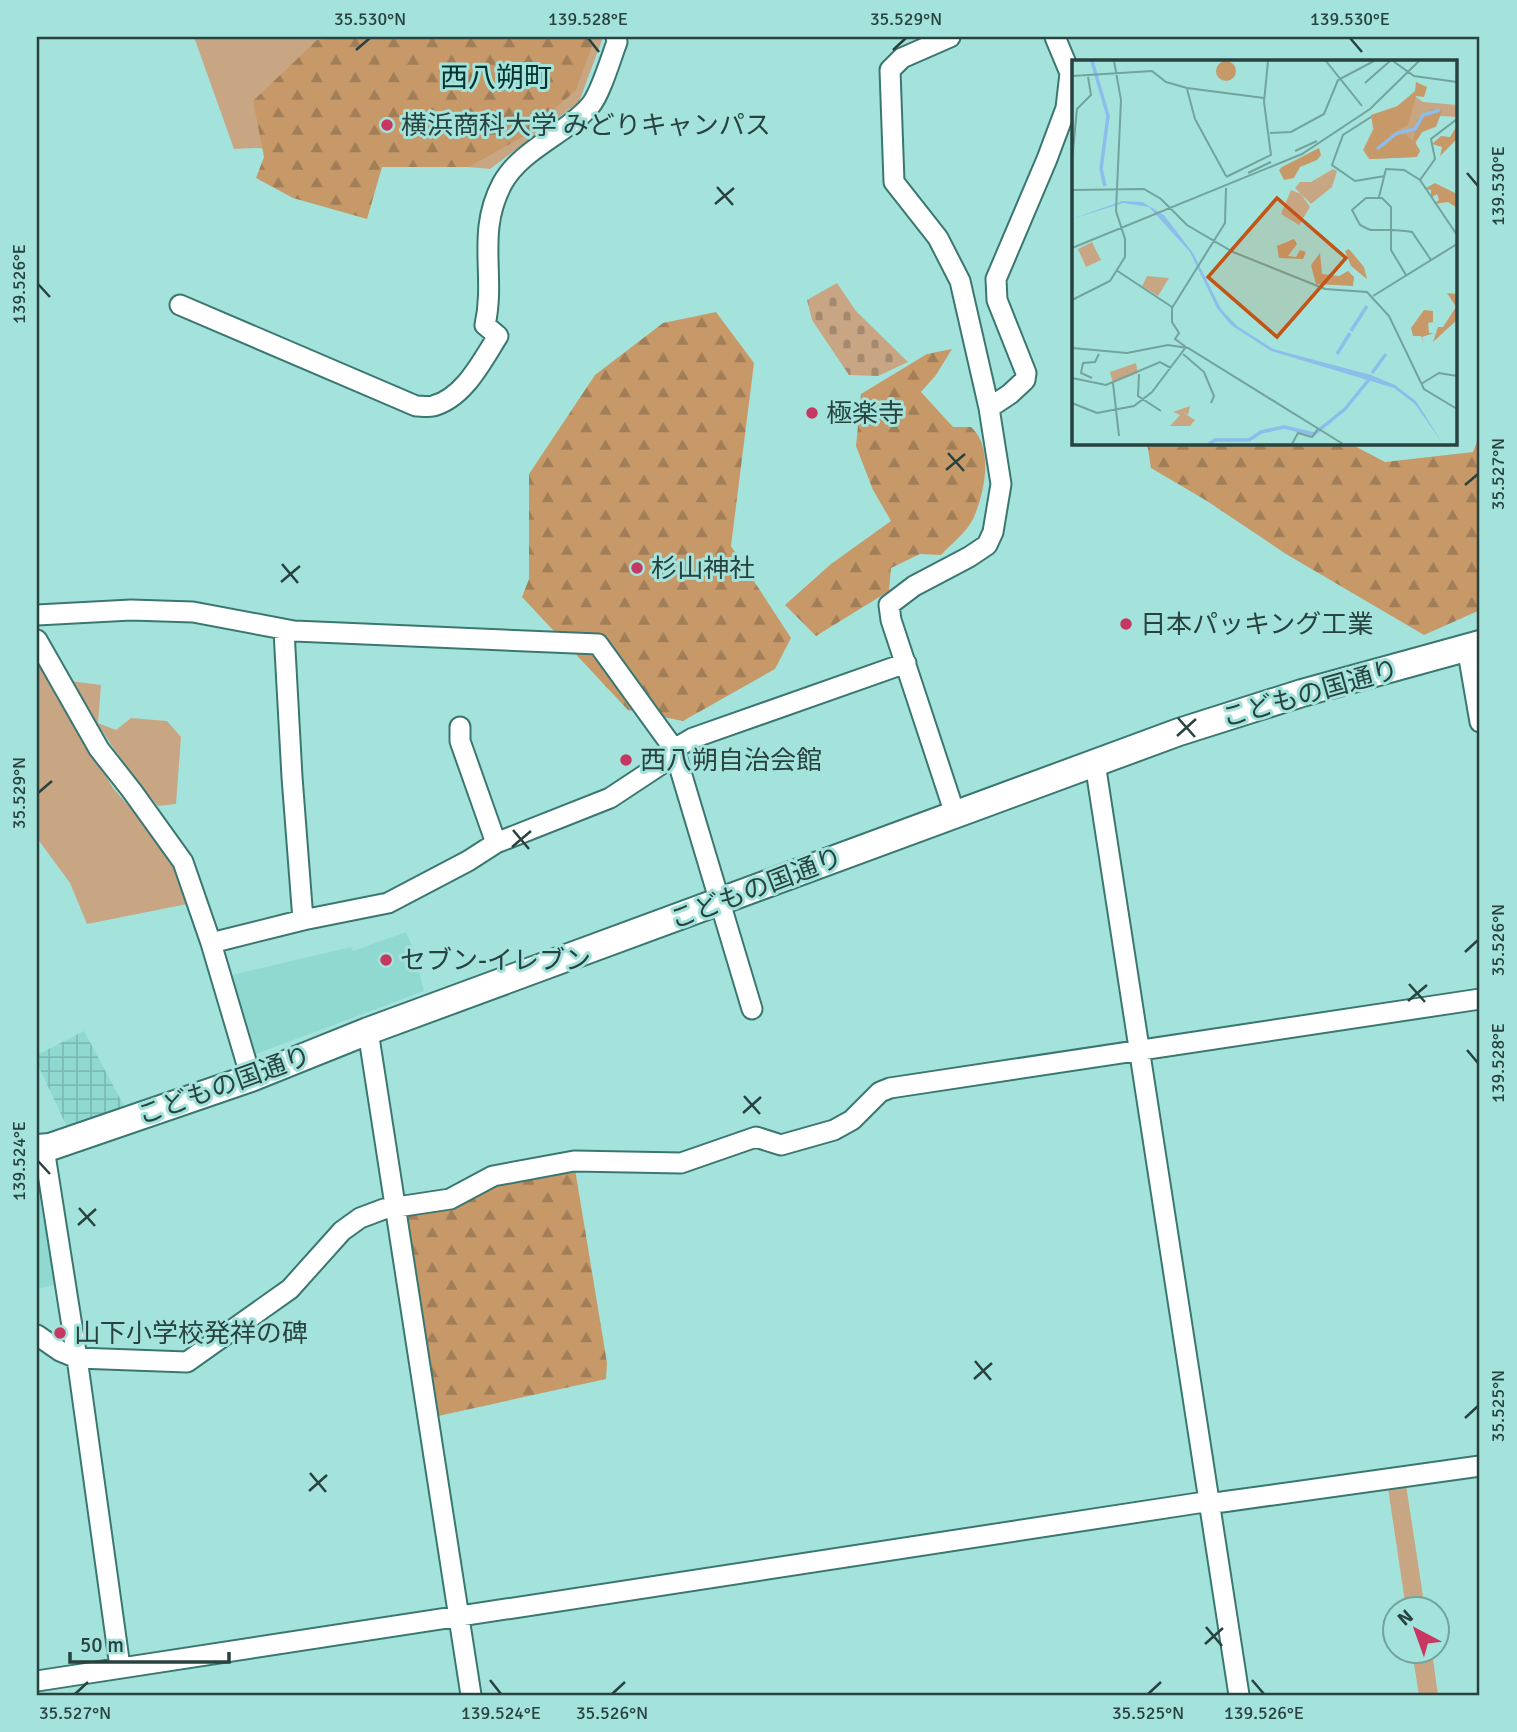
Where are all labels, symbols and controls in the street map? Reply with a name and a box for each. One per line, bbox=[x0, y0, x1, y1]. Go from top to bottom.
text: 35.530°N bbox=[334, 8, 406, 30]
text: 139.528°E bbox=[548, 8, 628, 30]
text: 35.529°N bbox=[870, 8, 942, 30]
text: 139.530°E bbox=[1310, 8, 1390, 30]
inset map bbox=[1072, 60, 1458, 444]
district label: 西八朔町 bbox=[440, 61, 552, 95]
place label: 横浜商科大学 みどりキャンパス bbox=[401, 110, 771, 142]
marker: 横浜商科大学 みどりキャンパス bbox=[379, 117, 395, 133]
text: 139.530°E bbox=[1487, 146, 1509, 226]
text: 139.526°E bbox=[8, 244, 30, 324]
place label: 極楽寺 bbox=[826, 398, 904, 430]
marker: 極楽寺 bbox=[804, 405, 820, 421]
text: 35.527°N bbox=[1487, 438, 1509, 510]
place label: 杉山神社 bbox=[651, 553, 755, 585]
marker: 杉山神社 bbox=[629, 560, 645, 576]
place label: 日本パッキング工業 bbox=[1140, 609, 1373, 641]
marker: 日本パッキング工業 bbox=[1118, 616, 1134, 632]
street label: こどもの国通り bbox=[1218, 653, 1402, 734]
place label: 西八朔自治会館 bbox=[640, 745, 822, 777]
marker: 西八朔自治会館 bbox=[618, 752, 634, 768]
text: 35.529°N bbox=[8, 757, 30, 829]
street label: こどもの国通り bbox=[666, 841, 847, 936]
text: 35.526°N bbox=[1487, 904, 1509, 976]
place label: セブン-イレブン bbox=[400, 945, 591, 977]
marker: セブン-イレブン bbox=[378, 952, 394, 968]
text: 139.528°E bbox=[1487, 1023, 1509, 1103]
street label: こどもの国通り bbox=[133, 1040, 315, 1132]
text: 139.524°E bbox=[8, 1121, 30, 1201]
place label: 山下小学校発祥の碑 bbox=[74, 1318, 308, 1350]
marker: 山下小学校発祥の碑 bbox=[52, 1325, 68, 1341]
text: 35.525°N bbox=[1487, 1370, 1509, 1442]
north arrow bbox=[1380, 1596, 1450, 1666]
text: N bbox=[1393, 1605, 1418, 1631]
scale bar bbox=[70, 1620, 229, 1664]
text: 50 m bbox=[80, 1632, 124, 1658]
text: 35.527°N bbox=[39, 1702, 111, 1724]
text: 139.524°E bbox=[461, 1702, 541, 1724]
text: 35.526°N bbox=[576, 1702, 648, 1724]
text: 35.525°N bbox=[1112, 1702, 1184, 1724]
text: 139.526°E bbox=[1224, 1702, 1304, 1724]

